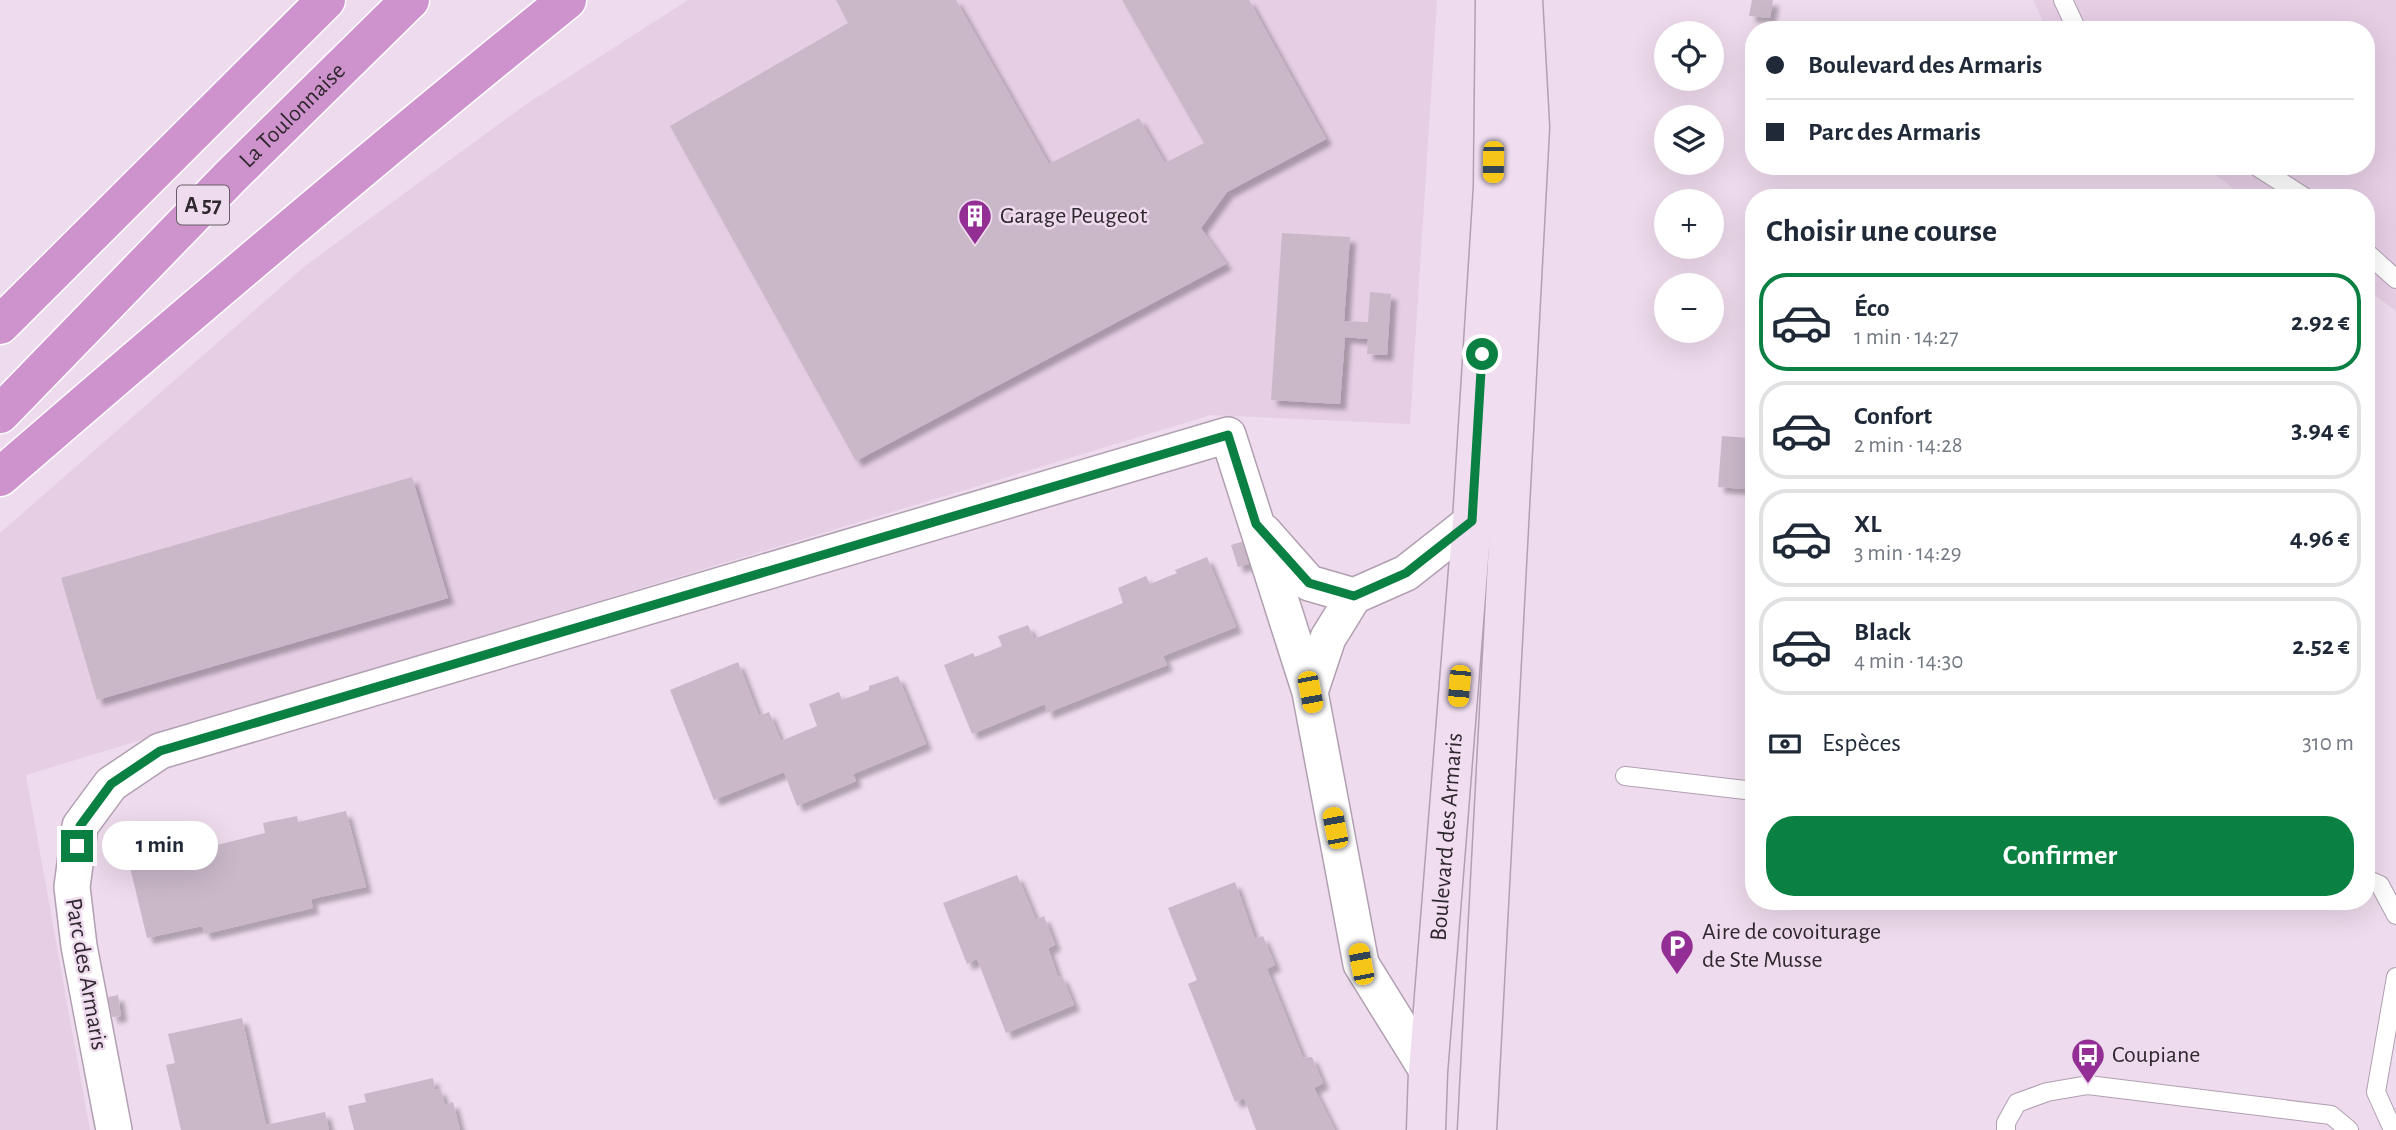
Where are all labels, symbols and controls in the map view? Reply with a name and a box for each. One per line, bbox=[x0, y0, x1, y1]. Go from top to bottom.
map controls bbox=[1654, 21, 1724, 343]
button: locate bbox=[1654, 21, 1724, 91]
text: Boulevard des Armaris bbox=[1808, 52, 2042, 78]
street label: La Toulonnaise bbox=[235, 58, 350, 172]
button: layers bbox=[1654, 105, 1724, 175]
text: Parc des Armaris bbox=[1808, 119, 1981, 145]
car bbox=[1483, 141, 1504, 183]
road number: A 57 bbox=[177, 186, 229, 224]
button: + bbox=[1654, 189, 1724, 259]
building icon: Garage Peugeot bbox=[956, 197, 994, 246]
place label: Garage Peugeot bbox=[1000, 204, 1148, 228]
text: Choisir une course bbox=[1766, 215, 1997, 247]
button: − bbox=[1654, 273, 1724, 343]
icon: car bbox=[1770, 291, 1833, 354]
text: Éco bbox=[1854, 295, 1890, 321]
text: 2.92 € bbox=[2291, 309, 2350, 335]
text: 1 min · 14:27 bbox=[1854, 326, 1959, 349]
route start bbox=[1466, 338, 1498, 370]
icon: car bbox=[1770, 399, 1833, 462]
text: Confort bbox=[1854, 403, 1932, 429]
text: 3.94 € bbox=[2291, 417, 2350, 443]
text: 2 min · 14:28 bbox=[1854, 434, 1963, 457]
icon: car bbox=[1770, 507, 1833, 570]
text: XL bbox=[1854, 511, 1881, 537]
text: 4.96 € bbox=[2290, 525, 2350, 551]
text: 3 min · 14:29 bbox=[1854, 542, 1961, 565]
icon: car bbox=[1770, 615, 1833, 678]
text: Black bbox=[1854, 619, 1911, 645]
text: 2.52 € bbox=[2292, 633, 2350, 659]
text: 4 min · 14:30 bbox=[1854, 650, 1963, 673]
car bbox=[1447, 664, 1472, 708]
car bbox=[1296, 669, 1325, 715]
icon: cash bbox=[1766, 725, 1804, 763]
text: Espèces bbox=[1822, 730, 1901, 756]
street label: Boulevard des Armaris bbox=[1427, 732, 1467, 942]
text: 310 m bbox=[2302, 732, 2354, 755]
car bbox=[1321, 805, 1350, 851]
button: Confirmer bbox=[1766, 816, 2354, 896]
callout: 1 min bbox=[102, 822, 217, 870]
route end bbox=[61, 830, 93, 862]
text: 1 min bbox=[136, 834, 184, 857]
street label: Parc des Armaris bbox=[61, 896, 111, 1052]
place label: Aire de covoiturage de Ste Musse bbox=[1702, 920, 1881, 972]
parking icon: Aire de covoiturage de Ste Musse bbox=[1658, 927, 1696, 976]
car bbox=[1347, 941, 1376, 987]
bus stop icon: Coupiane bbox=[2069, 1036, 2107, 1085]
place label: Coupiane bbox=[2112, 1043, 2200, 1067]

